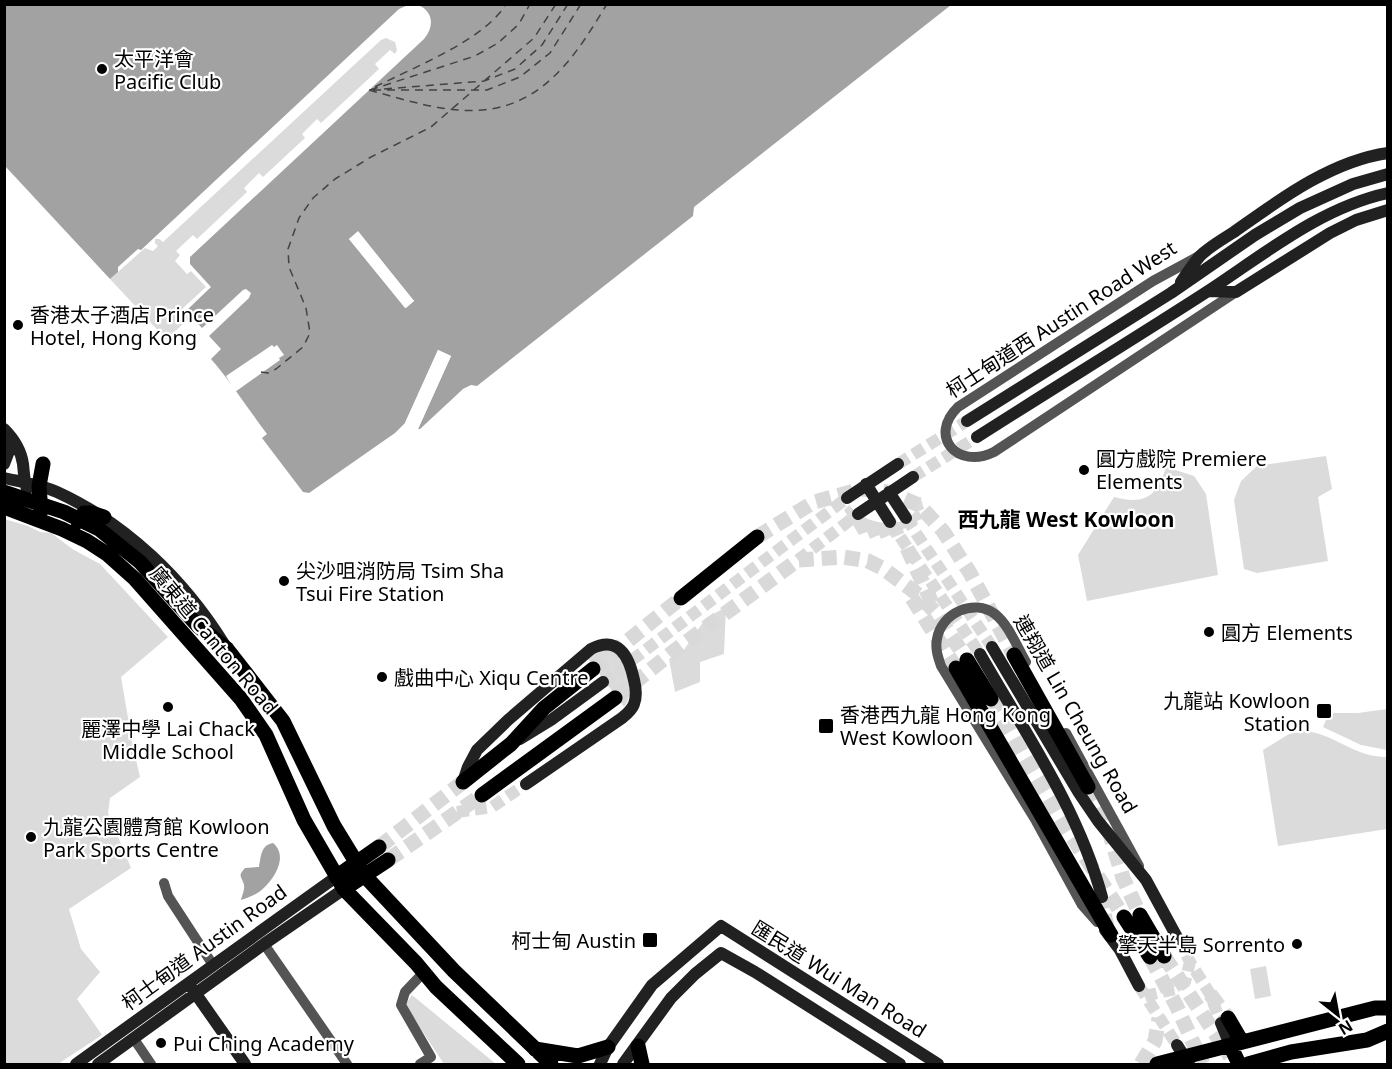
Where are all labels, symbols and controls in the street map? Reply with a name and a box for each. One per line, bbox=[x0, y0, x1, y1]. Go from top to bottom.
place label: 太平洋會 Pacific Club bbox=[114, 45, 221, 95]
marker: 太平洋會 Pacific Club bbox=[95, 62, 109, 76]
street label: 柯士甸道西 Austin Road West bbox=[941, 234, 1181, 404]
place label: 香港太子酒店 Prince Hotel, Hong Kong bbox=[30, 301, 214, 351]
marker: 香港太子酒店 Prince Hotel, Hong Kong bbox=[11, 318, 25, 332]
place label: 圓方戲院 Premiere Elements bbox=[1096, 445, 1267, 495]
marker: 圓方戲院 Premiere Elements bbox=[1077, 463, 1091, 477]
district label: 西九龍 West Kowloon bbox=[958, 505, 1174, 533]
place label: 尖沙咀消防局 Tsim Sha Tsui Fire Station bbox=[296, 557, 504, 607]
street label: 廣東道 Canton Road bbox=[144, 560, 284, 720]
marker: 尖沙咀消防局 Tsim Sha Tsui Fire Station bbox=[277, 574, 291, 588]
street label: 連翔道 Lin Cheung Road bbox=[1008, 610, 1144, 818]
place label: 圓方 Elements bbox=[1221, 619, 1353, 646]
marker: 圓方 Elements bbox=[1202, 625, 1216, 639]
place label: 戲曲中心 Xiqu Centre bbox=[394, 664, 589, 691]
marker: 戲曲中心 Xiqu Centre bbox=[375, 670, 389, 684]
place label: 九龍站 Kowloon Station bbox=[1163, 687, 1310, 737]
marker: 麗澤中學 Lai Chack Middle School bbox=[161, 700, 175, 714]
place label: 香港西九龍 Hong Kong West Kowloon bbox=[840, 701, 1051, 751]
marker: 九龍站 Kowloon Station bbox=[1315, 702, 1333, 720]
place label: 麗澤中學 Lai Chack Middle School bbox=[81, 715, 255, 765]
marker: 香港西九龍 Hong Kong West Kowloon bbox=[817, 717, 835, 735]
place label: 九龍公園體育館 Kowloon Park Sports Centre bbox=[43, 813, 270, 863]
marker: 九龍公園體育館 Kowloon Park Sports Centre bbox=[24, 830, 38, 844]
street label: 柯士甸道 Austin Road bbox=[116, 878, 292, 1016]
street label: 匯民道 Wui Man Road bbox=[746, 914, 932, 1044]
place label: 柯士甸 Austin bbox=[511, 927, 636, 954]
marker: 柯士甸 Austin bbox=[641, 931, 659, 949]
place label: 擎天半島 Sorrento bbox=[1118, 931, 1285, 958]
marker: 擎天半島 Sorrento bbox=[1290, 937, 1304, 951]
north arrow bbox=[1308, 985, 1368, 1045]
text: N bbox=[1334, 1015, 1357, 1041]
place label: Pui Ching Academy bbox=[173, 1030, 355, 1057]
marker: Pui Ching Academy bbox=[154, 1036, 168, 1050]

